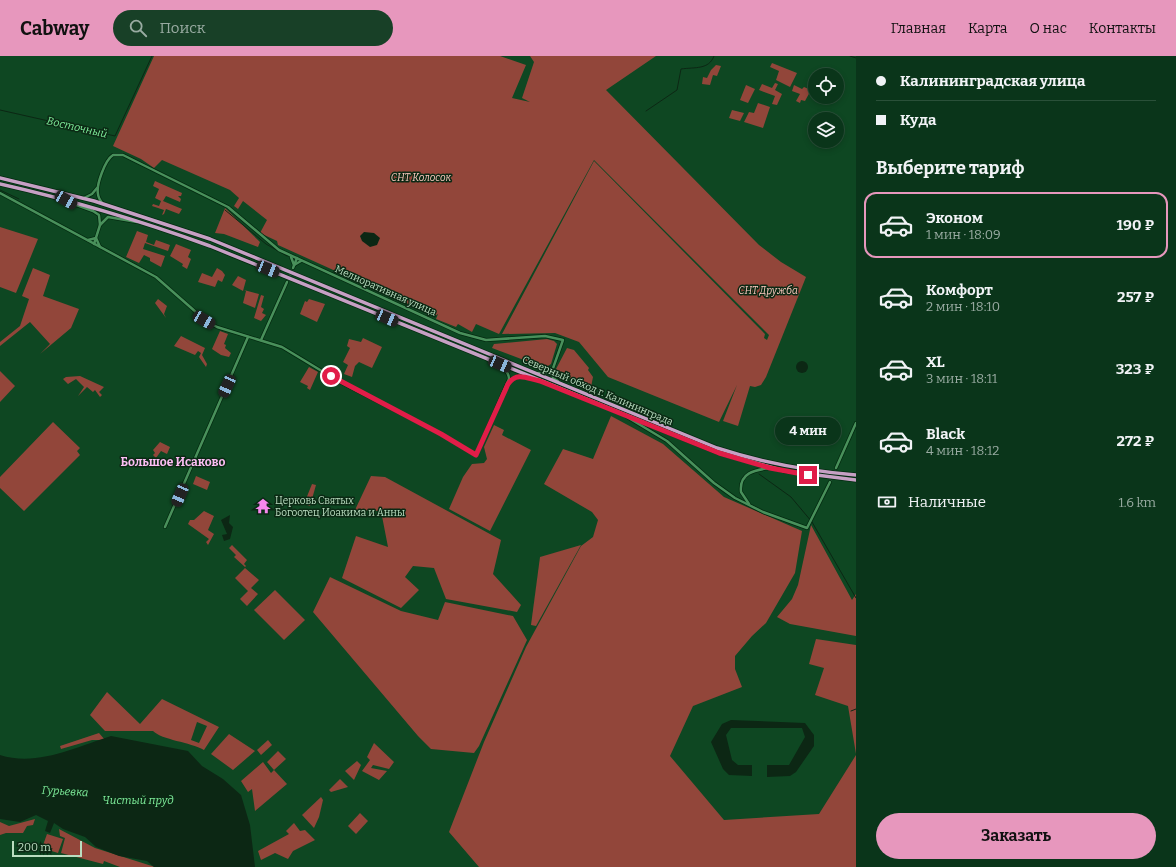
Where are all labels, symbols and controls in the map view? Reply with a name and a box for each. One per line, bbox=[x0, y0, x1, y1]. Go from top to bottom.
search box bbox=[113, 10, 393, 46]
text: Cabway bbox=[20, 17, 89, 40]
icon: search bbox=[127, 17, 149, 39]
text: Поиск bbox=[159, 19, 206, 37]
text: Главная bbox=[891, 20, 946, 37]
text: Карта bbox=[968, 20, 1007, 37]
text: О нас bbox=[1029, 20, 1067, 37]
text: Контакты bbox=[1089, 20, 1156, 37]
map controls bbox=[808, 68, 844, 148]
button: locate bbox=[808, 68, 844, 104]
text: Калининградская улица bbox=[900, 72, 1085, 90]
text: Куда bbox=[900, 111, 937, 129]
button: layers bbox=[808, 112, 844, 148]
water label: Восточный bbox=[45, 114, 108, 141]
text: Выберите тариф bbox=[876, 157, 1024, 179]
park label: СНТ Колосок bbox=[391, 172, 452, 184]
car bbox=[53, 189, 79, 211]
icon: car bbox=[878, 207, 914, 243]
text: Эконом bbox=[926, 209, 983, 227]
text: 190 ₽ bbox=[1117, 216, 1154, 234]
text: 1 мин · 18:09 bbox=[926, 227, 1001, 242]
car bbox=[255, 259, 281, 279]
street label: Мелиоративная улица bbox=[333, 263, 439, 319]
icon: car bbox=[878, 279, 914, 315]
text: Комфорт bbox=[926, 281, 993, 299]
park label: СНТ Дружба bbox=[738, 284, 798, 297]
text: 257 ₽ bbox=[1117, 288, 1154, 306]
text: 2 мин · 18:10 bbox=[926, 299, 1000, 314]
car bbox=[374, 308, 400, 328]
car bbox=[191, 309, 217, 331]
icon: car bbox=[878, 351, 914, 387]
street label: Северный обход г. Калининграда bbox=[520, 353, 676, 428]
text: XL bbox=[926, 353, 945, 371]
car bbox=[487, 354, 513, 374]
text: 323 ₽ bbox=[1116, 360, 1154, 378]
route start bbox=[322, 367, 340, 385]
text: 3 мин · 18:11 bbox=[926, 371, 997, 386]
car bbox=[217, 373, 237, 399]
callout: 4 мин bbox=[775, 417, 841, 445]
text: 4 мин bbox=[789, 423, 827, 438]
icon: car bbox=[878, 423, 914, 459]
text: Black bbox=[926, 425, 965, 443]
text: 272 ₽ bbox=[1117, 432, 1154, 450]
text: 4 мин · 18:12 bbox=[926, 443, 999, 458]
district label: Большое Исаково bbox=[121, 455, 226, 469]
route end bbox=[799, 466, 817, 484]
car bbox=[170, 482, 190, 508]
icon: cash bbox=[876, 491, 898, 513]
text: Наличные bbox=[908, 493, 986, 511]
place label: Церковь Святых Богоотец Иоакима и Анны bbox=[275, 495, 405, 519]
text: 1.6 km bbox=[1118, 495, 1156, 510]
temple icon: Церковь Святых Богоотец Иоакима и Анны bbox=[254, 497, 272, 515]
water label: Гурьевка bbox=[41, 784, 89, 799]
water label: Чистый пруд bbox=[102, 794, 174, 807]
button: Заказать bbox=[876, 813, 1156, 859]
scale bar bbox=[12, 839, 82, 858]
text: 200 m bbox=[18, 841, 51, 854]

